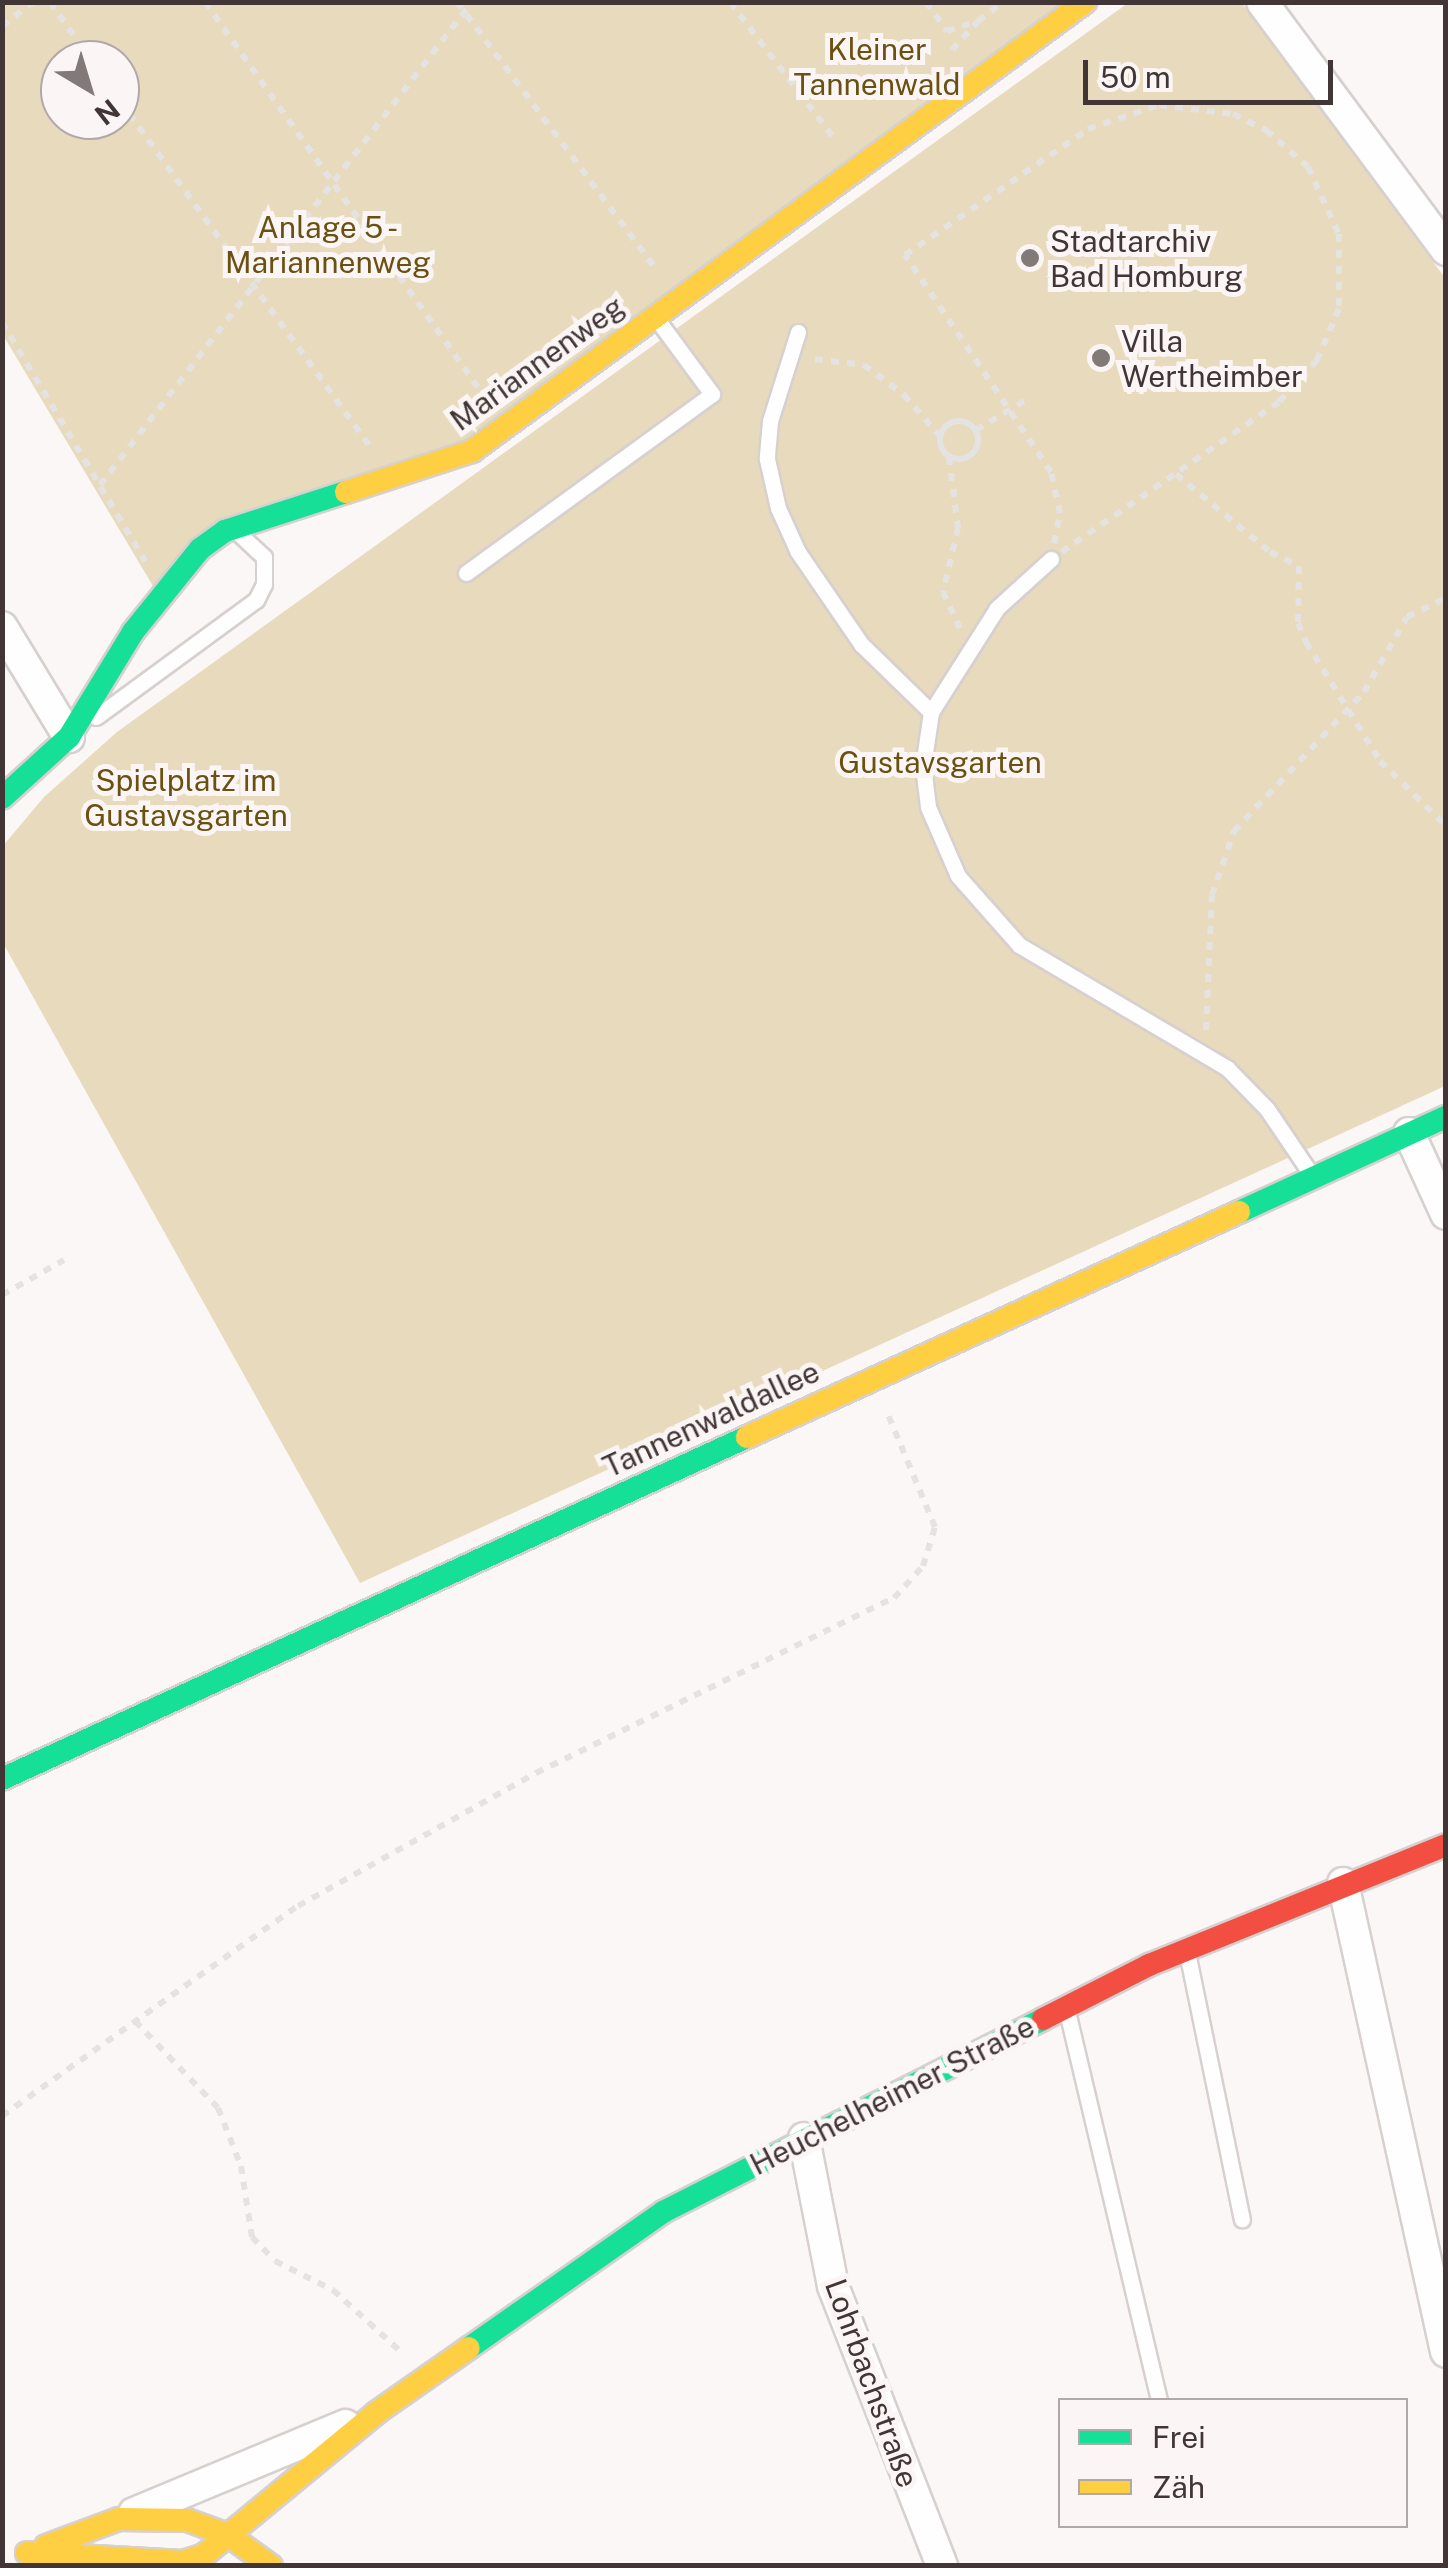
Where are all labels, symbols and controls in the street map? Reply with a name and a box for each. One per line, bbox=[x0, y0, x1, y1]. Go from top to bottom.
park label: Kleiner Tannenwald bbox=[794, 31, 960, 102]
north arrow bbox=[40, 40, 140, 140]
scale bar bbox=[1088, 40, 1338, 102]
text: 50 m bbox=[1100, 59, 1171, 95]
text: N bbox=[89, 93, 126, 132]
park label: Anlage 5 - Mariannenweg bbox=[225, 209, 431, 280]
place label: Stadtarchiv Bad Homburg bbox=[1050, 223, 1243, 294]
marker: Stadtarchiv Bad Homburg bbox=[1019, 247, 1041, 269]
street label: Mariannenweg bbox=[443, 288, 631, 438]
place label: Villa Wertheimber bbox=[1121, 323, 1303, 394]
marker: Villa Wertheimber bbox=[1090, 347, 1112, 369]
park label: Gustavsgarten bbox=[838, 744, 1042, 780]
park label: Spielplatz im Gustavsgarten bbox=[84, 762, 288, 832]
street label: Tannenwaldallee bbox=[597, 1353, 825, 1485]
street label: Heuchelheimer Straße bbox=[744, 2008, 1040, 2182]
street label: Lohrbachstraße bbox=[818, 2274, 926, 2492]
legend bbox=[1058, 2398, 1408, 2528]
text: Frei bbox=[1152, 2419, 1206, 2455]
text: Zäh bbox=[1152, 2469, 1205, 2505]

